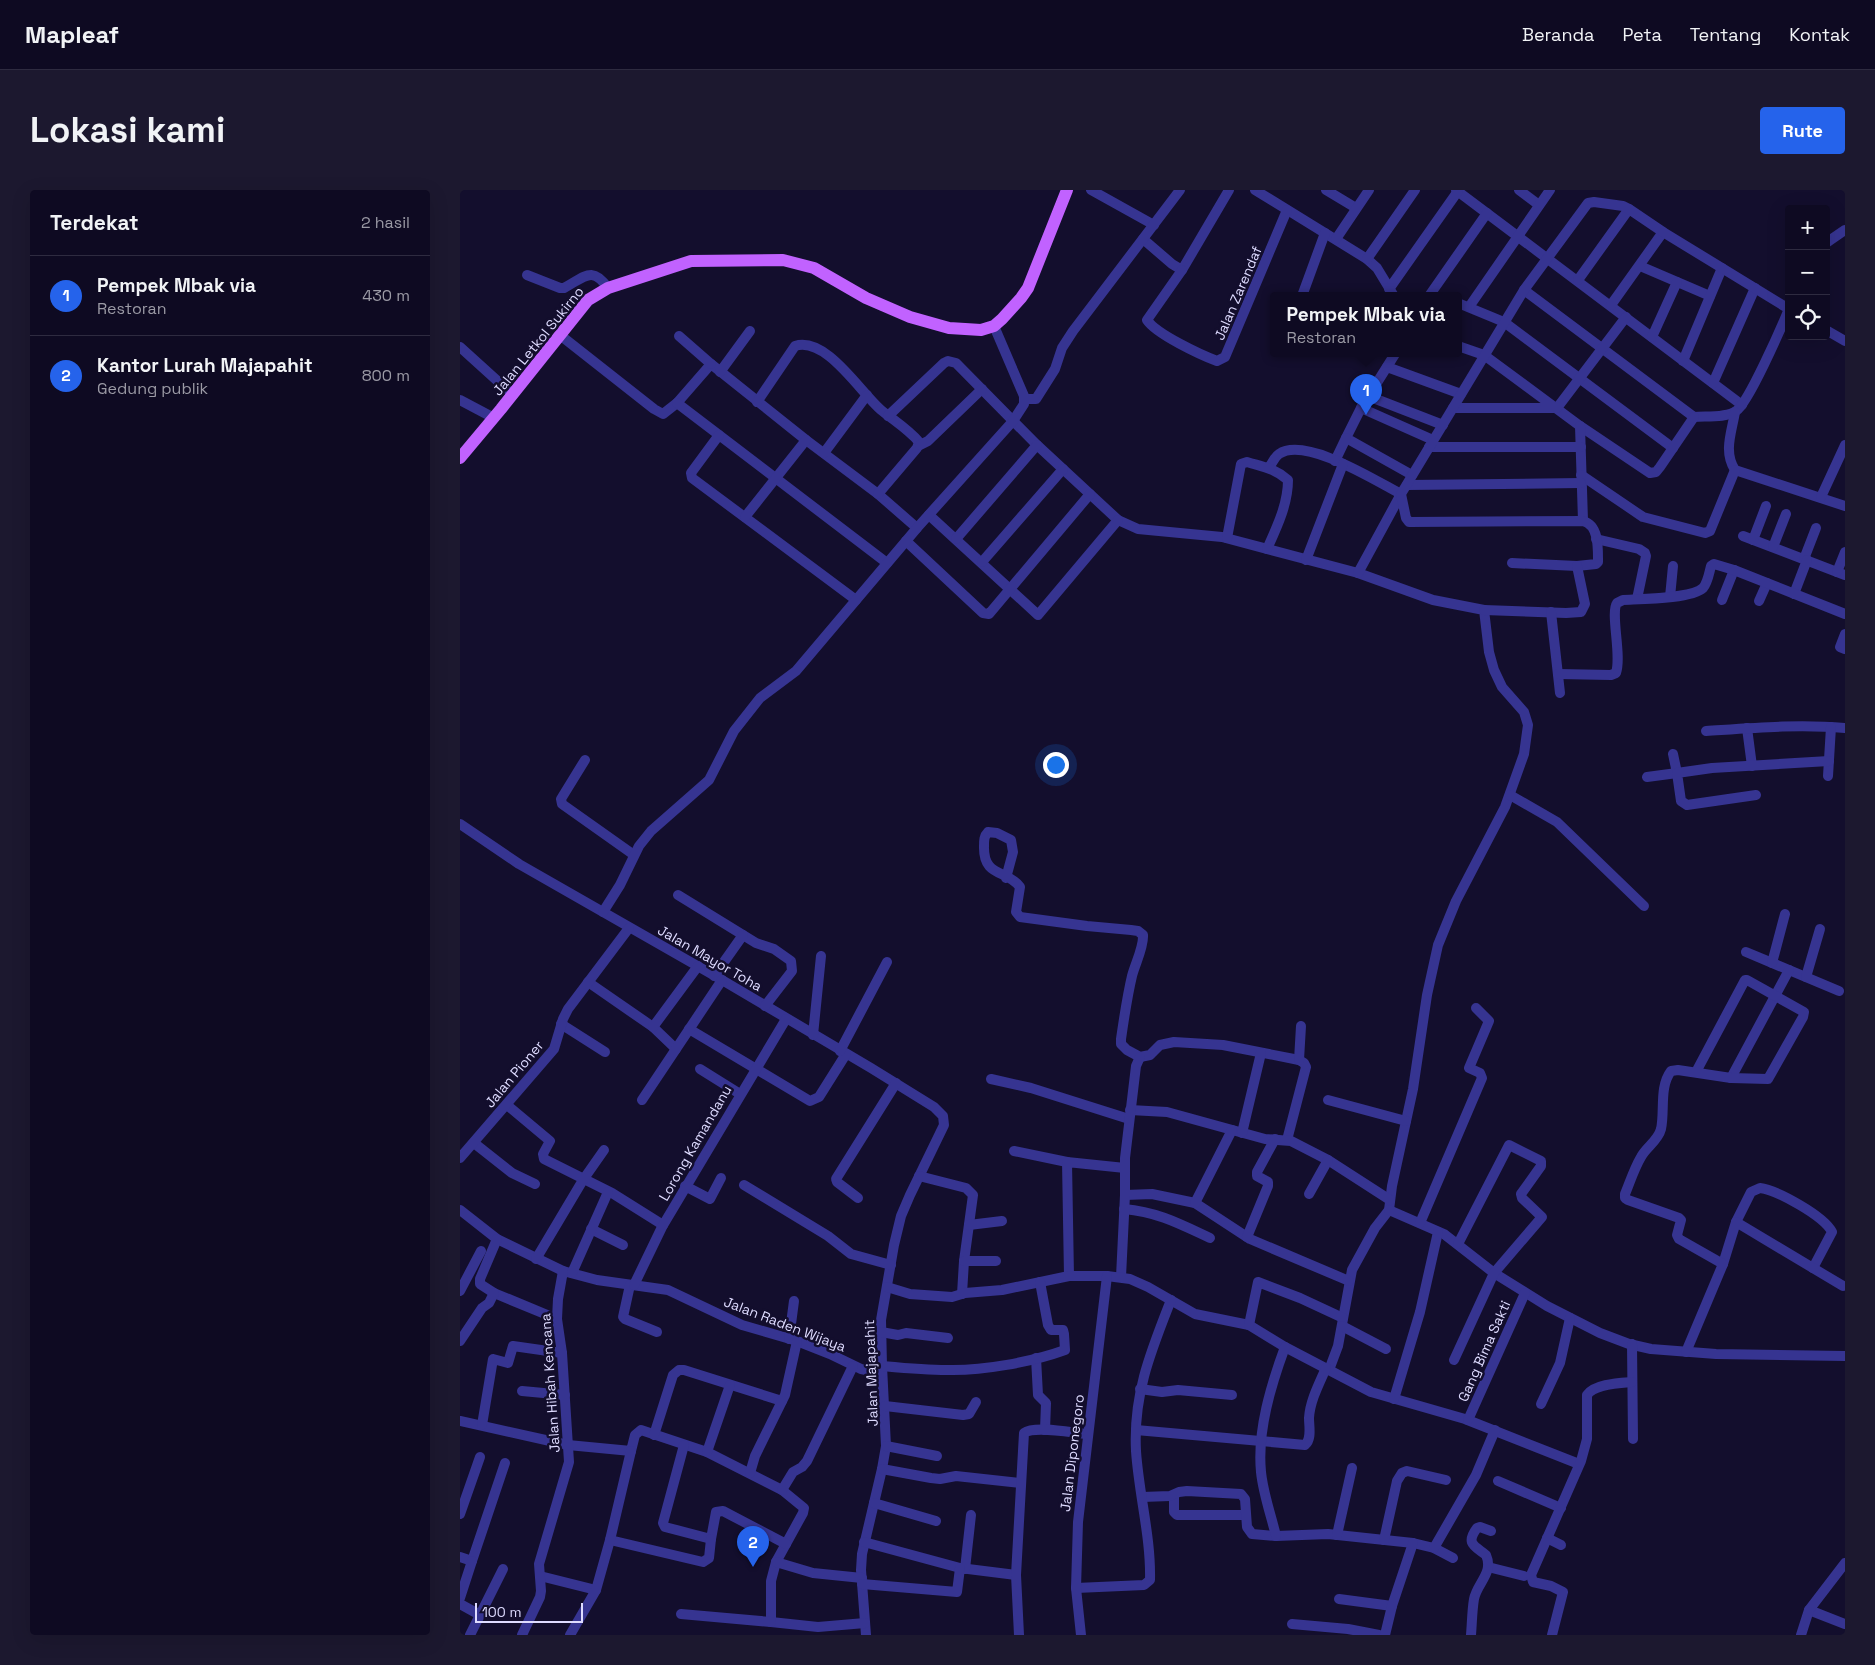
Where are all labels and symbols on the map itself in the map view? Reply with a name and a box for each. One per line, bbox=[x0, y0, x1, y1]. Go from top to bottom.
street label: Jalan Zarendaf bbox=[1210, 243, 1266, 343]
street label: Jalan Letkol Sukirno bbox=[488, 283, 588, 399]
pin: 1 bbox=[1350, 374, 1382, 415]
your location bbox=[1043, 752, 1069, 778]
street label: Jalan Mayor Toha bbox=[655, 921, 765, 995]
street label: Jalan Pioner bbox=[481, 1037, 547, 1111]
street label: Lorong Kamandanu bbox=[655, 1082, 735, 1204]
street label: Jalan Raden Wijaya bbox=[721, 1292, 849, 1356]
street label: Gang Bima Sakti bbox=[1454, 1298, 1514, 1404]
street label: Jalan Hibah Kencana bbox=[536, 1313, 564, 1453]
street label: Jalan Majapahit bbox=[860, 1319, 882, 1427]
street label: Jalan Diponegoro bbox=[1056, 1393, 1088, 1513]
pin: 2 bbox=[737, 1526, 769, 1567]
scale bar bbox=[475, 1600, 582, 1623]

